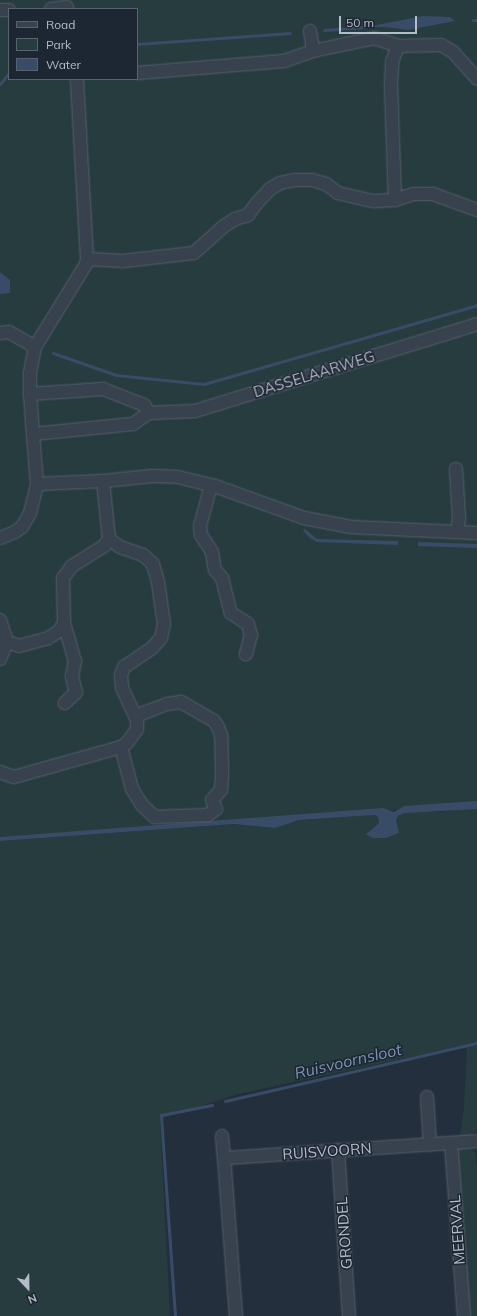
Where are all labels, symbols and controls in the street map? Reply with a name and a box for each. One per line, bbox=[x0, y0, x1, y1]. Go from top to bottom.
legend bbox=[8, 8, 138, 80]
scale bar bbox=[341, 8, 419, 34]
text: 50 m bbox=[346, 15, 374, 30]
text: Road bbox=[46, 17, 75, 32]
text: Park bbox=[46, 37, 71, 52]
text: Water bbox=[46, 57, 81, 72]
street label: DASSELAARWEG bbox=[251, 347, 377, 401]
water label: Ruisvoornsloot bbox=[293, 1039, 403, 1083]
street label: RUISVOORN bbox=[282, 1139, 372, 1163]
street label: MEERVAL bbox=[446, 1195, 468, 1265]
street label: GRONDEL bbox=[333, 1196, 355, 1270]
north arrow bbox=[8, 1268, 48, 1308]
text: N bbox=[26, 1291, 39, 1307]

